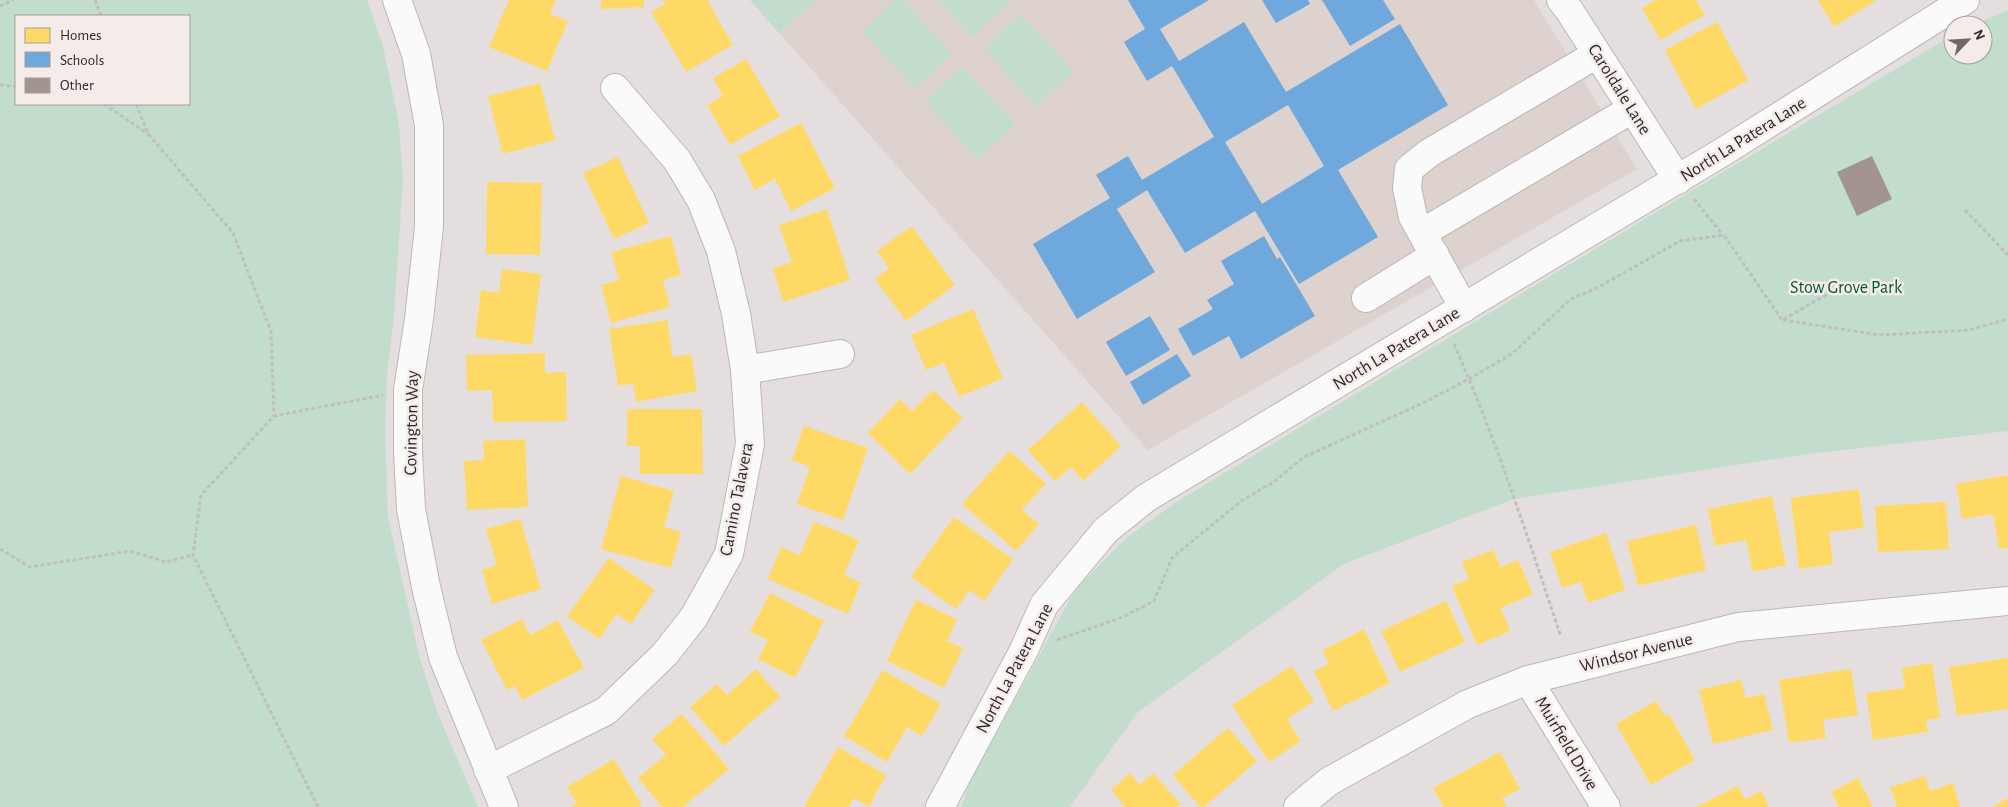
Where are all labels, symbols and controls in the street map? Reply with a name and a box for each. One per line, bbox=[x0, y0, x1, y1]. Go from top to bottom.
legend bbox=[15, 15, 190, 105]
north arrow bbox=[1943, 15, 1993, 65]
text: Homes bbox=[60, 28, 102, 43]
text: N bbox=[1970, 28, 1987, 42]
street label: Caroldale Lane bbox=[1584, 41, 1654, 138]
text: Schools bbox=[60, 53, 104, 68]
text: Other bbox=[60, 78, 94, 93]
street label: North La Patera Lane bbox=[1678, 94, 1810, 186]
park label: Stow Grove Park bbox=[1790, 279, 1903, 297]
street label: North La Patera Lane bbox=[1330, 304, 1463, 394]
street label: Covington Way bbox=[402, 370, 422, 476]
street label: Camino Talavera bbox=[717, 441, 757, 558]
street label: North La Patera Lane bbox=[973, 600, 1057, 736]
street label: Windsor Avenue bbox=[1578, 630, 1695, 676]
street label: Muirfield Drive bbox=[1531, 694, 1601, 793]

